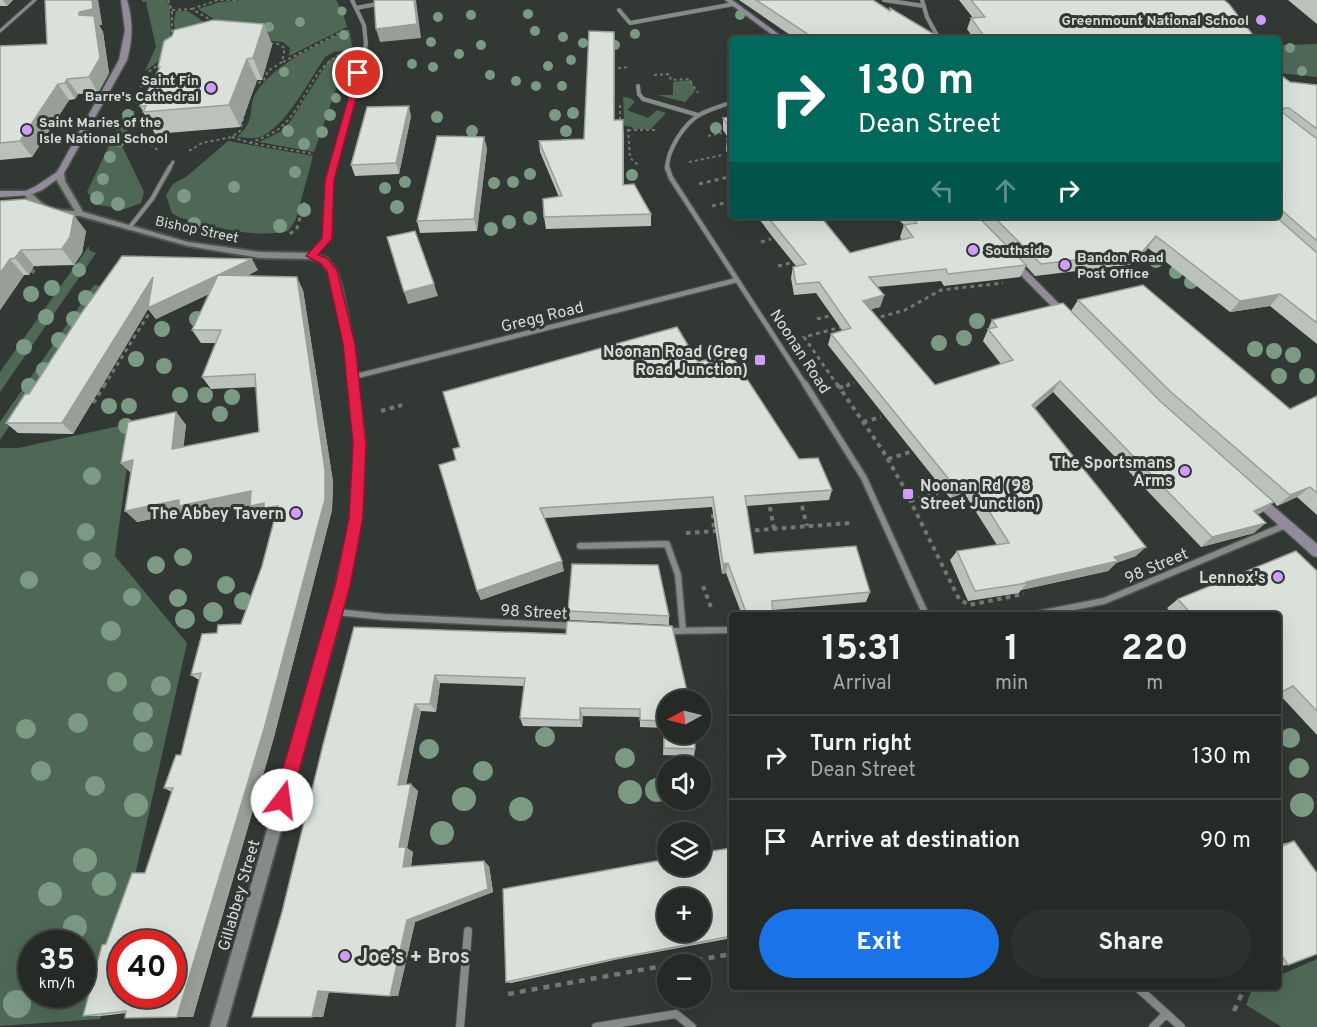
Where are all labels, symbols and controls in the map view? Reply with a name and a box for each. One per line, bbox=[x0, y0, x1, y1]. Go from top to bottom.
place label: Greenmount National School bbox=[1061, 13, 1249, 30]
marker: Greenmount National School bbox=[1254, 13, 1268, 27]
pin bbox=[332, 47, 383, 98]
icon: arrive bbox=[341, 56, 374, 89]
text: 130 m bbox=[858, 56, 974, 109]
icon: right bbox=[759, 60, 837, 138]
place label: Saint Fin Barre's Cathedral bbox=[85, 73, 199, 106]
marker: Saint Fin Barre's Cathedral bbox=[204, 81, 218, 95]
text: Dean Street bbox=[858, 108, 1001, 142]
place label: Saint Maries of the Isle National School bbox=[39, 115, 168, 148]
marker: Saint Maries of the Isle National School bbox=[20, 123, 34, 137]
icon: left bbox=[926, 174, 959, 207]
icon: ahead bbox=[989, 174, 1022, 207]
icon: right bbox=[1052, 174, 1085, 207]
street label: Bishop Street bbox=[153, 213, 240, 248]
marker: Southside bbox=[966, 243, 980, 257]
place label: Southside bbox=[985, 243, 1050, 260]
place label: Bandon Road Post Office bbox=[1077, 250, 1164, 283]
marker: Bandon Road Post Office bbox=[1058, 258, 1072, 272]
street label: Gregg Road bbox=[499, 298, 586, 338]
street label: Noonan Road bbox=[765, 306, 834, 398]
place label: Noonan Road (Greg Road Junction) bbox=[603, 343, 748, 381]
marker: Noonan Road (Greg Road Junction) bbox=[753, 353, 767, 367]
place label: The Sportsmans Arms bbox=[1052, 454, 1173, 492]
marker: The Sportsmans Arms bbox=[1178, 464, 1192, 478]
place label: Noonan Rd (98 Street Junction) bbox=[920, 477, 1041, 515]
marker: Noonan Rd (98 Street Junction) bbox=[901, 487, 915, 501]
place label: The Abbey Tavern bbox=[150, 505, 284, 525]
marker: The Abbey Tavern bbox=[289, 506, 303, 520]
street label: 98 Street bbox=[1122, 545, 1192, 589]
place label: Lennox's bbox=[1199, 569, 1266, 589]
marker: Lennox's bbox=[1271, 570, 1285, 584]
street label: 98 Street bbox=[500, 601, 568, 625]
text: 15:31 bbox=[821, 627, 903, 673]
text: 1 bbox=[1004, 627, 1019, 673]
text: 220 bbox=[1121, 627, 1189, 673]
text: Arrival bbox=[832, 671, 892, 697]
text: min bbox=[995, 671, 1028, 697]
text: m bbox=[1146, 671, 1163, 697]
north arrow bbox=[657, 690, 711, 744]
map controls bbox=[657, 690, 711, 1008]
text: Turn right bbox=[810, 731, 912, 758]
icon: right bbox=[759, 741, 792, 774]
text: 130 m bbox=[1192, 744, 1251, 771]
button: sound bbox=[657, 756, 711, 810]
text: Dean Street bbox=[810, 758, 916, 784]
position arrow bbox=[250, 768, 314, 832]
button: layers bbox=[657, 822, 711, 876]
icon: arrive bbox=[759, 825, 792, 858]
text: Arrive at destination bbox=[810, 828, 1020, 855]
text: 90 m bbox=[1200, 828, 1251, 855]
street label: Gillabbey Street bbox=[215, 838, 265, 953]
button: + bbox=[657, 888, 711, 942]
button: Exit bbox=[759, 909, 999, 978]
button: Share bbox=[1011, 909, 1251, 978]
speed limit sign: 40 bbox=[108, 930, 186, 1008]
text: 35 bbox=[39, 943, 75, 980]
place label: Joe’s + Bros bbox=[357, 945, 470, 971]
marker: Joe’s + Bros bbox=[338, 949, 352, 963]
button: − bbox=[657, 954, 711, 1008]
text: km/h bbox=[39, 975, 75, 994]

